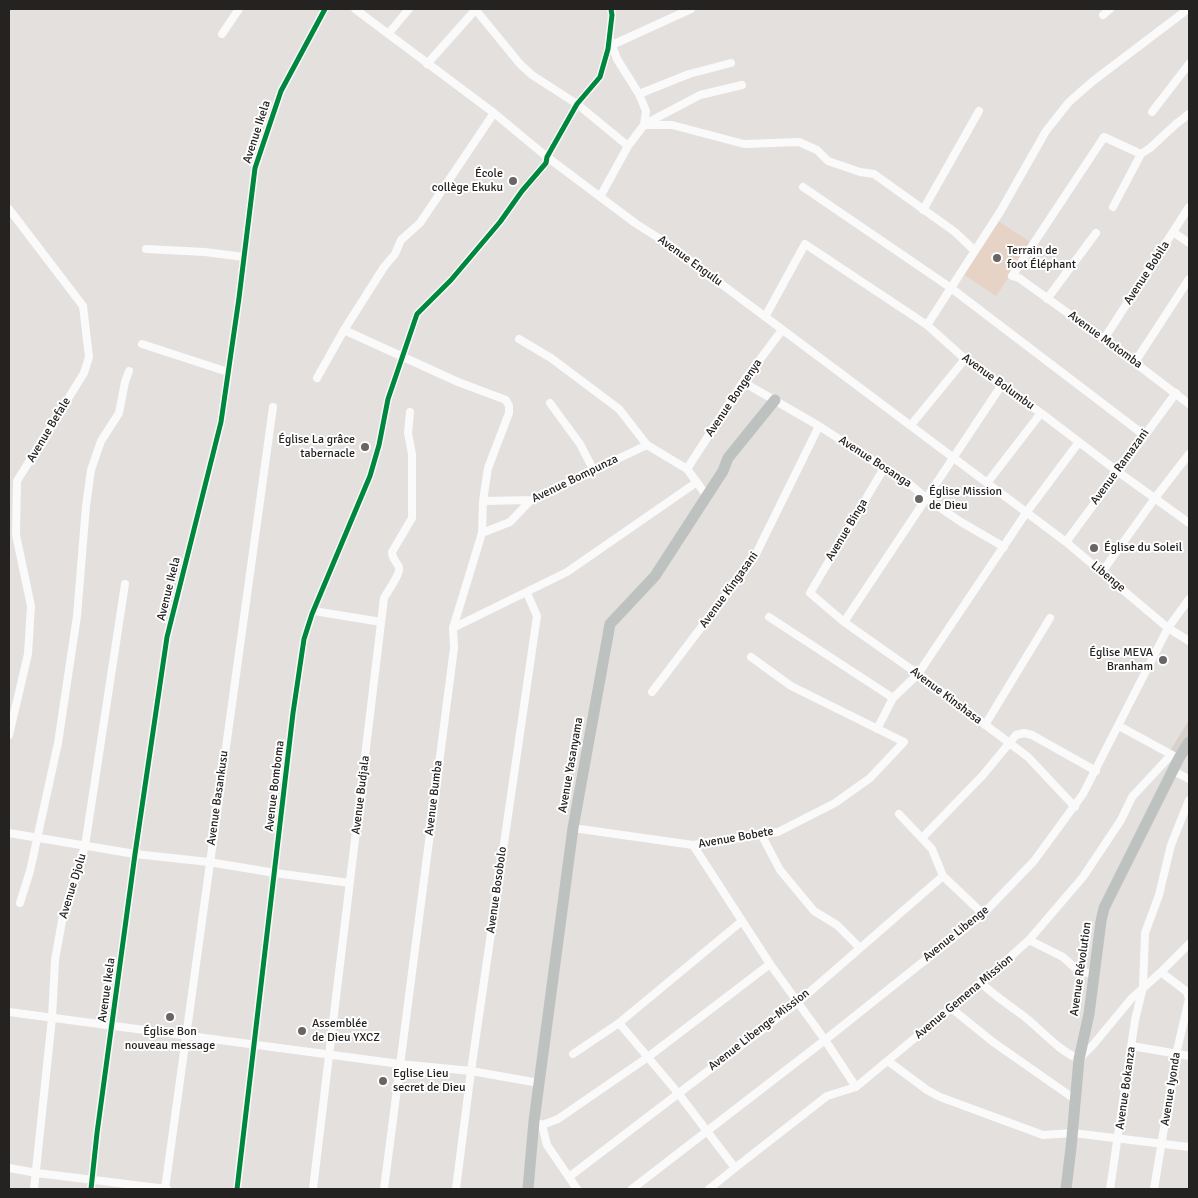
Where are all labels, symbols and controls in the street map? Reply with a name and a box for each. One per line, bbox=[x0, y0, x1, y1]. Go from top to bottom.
street label: Avenue Ikela bbox=[240, 99, 274, 165]
place label: École collège Ekuku bbox=[432, 167, 503, 195]
marker: École collège Ekuku bbox=[507, 175, 519, 187]
street label: Avenue Engulu bbox=[655, 233, 725, 289]
street label: Avenue Bobila bbox=[1121, 239, 1173, 307]
place label: Terrain de foot Éléphant bbox=[1007, 244, 1076, 272]
marker: Terrain de foot Éléphant bbox=[991, 252, 1003, 264]
street label: Avenue Motomba bbox=[1065, 308, 1145, 372]
street label: Avenue Bolumbu bbox=[959, 351, 1037, 413]
street label: Avenue Bongenya bbox=[703, 356, 765, 440]
street label: Avenue Befale bbox=[24, 395, 74, 465]
street label: Avenue Ramazani bbox=[1088, 426, 1152, 508]
place label: Église La grâce tabernacle bbox=[278, 433, 355, 461]
street label: Avenue Bosanga bbox=[836, 433, 914, 491]
marker: Église La grâce tabernacle bbox=[359, 441, 371, 453]
street label: Avenue Bompunza bbox=[530, 452, 620, 506]
place label: Église Mission de Dieu bbox=[929, 485, 1002, 513]
marker: Église Mission de Dieu bbox=[913, 493, 925, 505]
street label: Avenue Binga bbox=[823, 496, 871, 564]
place label: Église du Soleil bbox=[1104, 541, 1182, 555]
marker: Église du Soleil bbox=[1088, 542, 1100, 554]
street label: Avenue Kingasani bbox=[697, 549, 761, 631]
street label: Avenue Ikela bbox=[154, 556, 184, 622]
street label: Libenge bbox=[1088, 558, 1128, 596]
place label: Église MEVA Branham bbox=[1089, 646, 1153, 674]
marker: Église MEVA Branham bbox=[1157, 654, 1169, 666]
street label: Avenue Kinshasa bbox=[907, 664, 985, 728]
street label: Avenue Yasanyama bbox=[556, 716, 586, 814]
street label: Avenue Bomboma bbox=[262, 740, 288, 832]
street label: Avenue Basankusu bbox=[204, 750, 232, 846]
street label: Avenue Budjala bbox=[349, 755, 373, 835]
street label: Avenue Bumba bbox=[422, 759, 446, 837]
street label: Avenue Bobete bbox=[697, 824, 775, 852]
street label: Avenue Bosobolo bbox=[484, 846, 510, 934]
street label: Avenue Djolu bbox=[56, 852, 90, 920]
street label: Avenue Libenge bbox=[920, 903, 992, 965]
street label: Avenue Révolution bbox=[1067, 921, 1095, 1017]
street label: Avenue Gemena Mission bbox=[912, 952, 1016, 1042]
street label: Avenue Ikela bbox=[95, 957, 119, 1023]
street label: Avenue Libenge-Mission bbox=[706, 986, 812, 1074]
marker: Église Bon nouveau message bbox=[164, 1011, 176, 1023]
place label: Assemblée de Dieu YXCZ bbox=[312, 1017, 380, 1045]
place label: Église Bon nouveau message bbox=[125, 1025, 215, 1053]
marker: Assemblée de Dieu YXCZ bbox=[296, 1025, 308, 1037]
street label: Avenue Bokanza bbox=[1113, 1046, 1139, 1130]
street label: Avenue Iyonda bbox=[1158, 1051, 1184, 1127]
place label: Eglise Lieu secret de Dieu bbox=[393, 1067, 466, 1095]
marker: Eglise Lieu secret de Dieu bbox=[377, 1075, 389, 1087]

